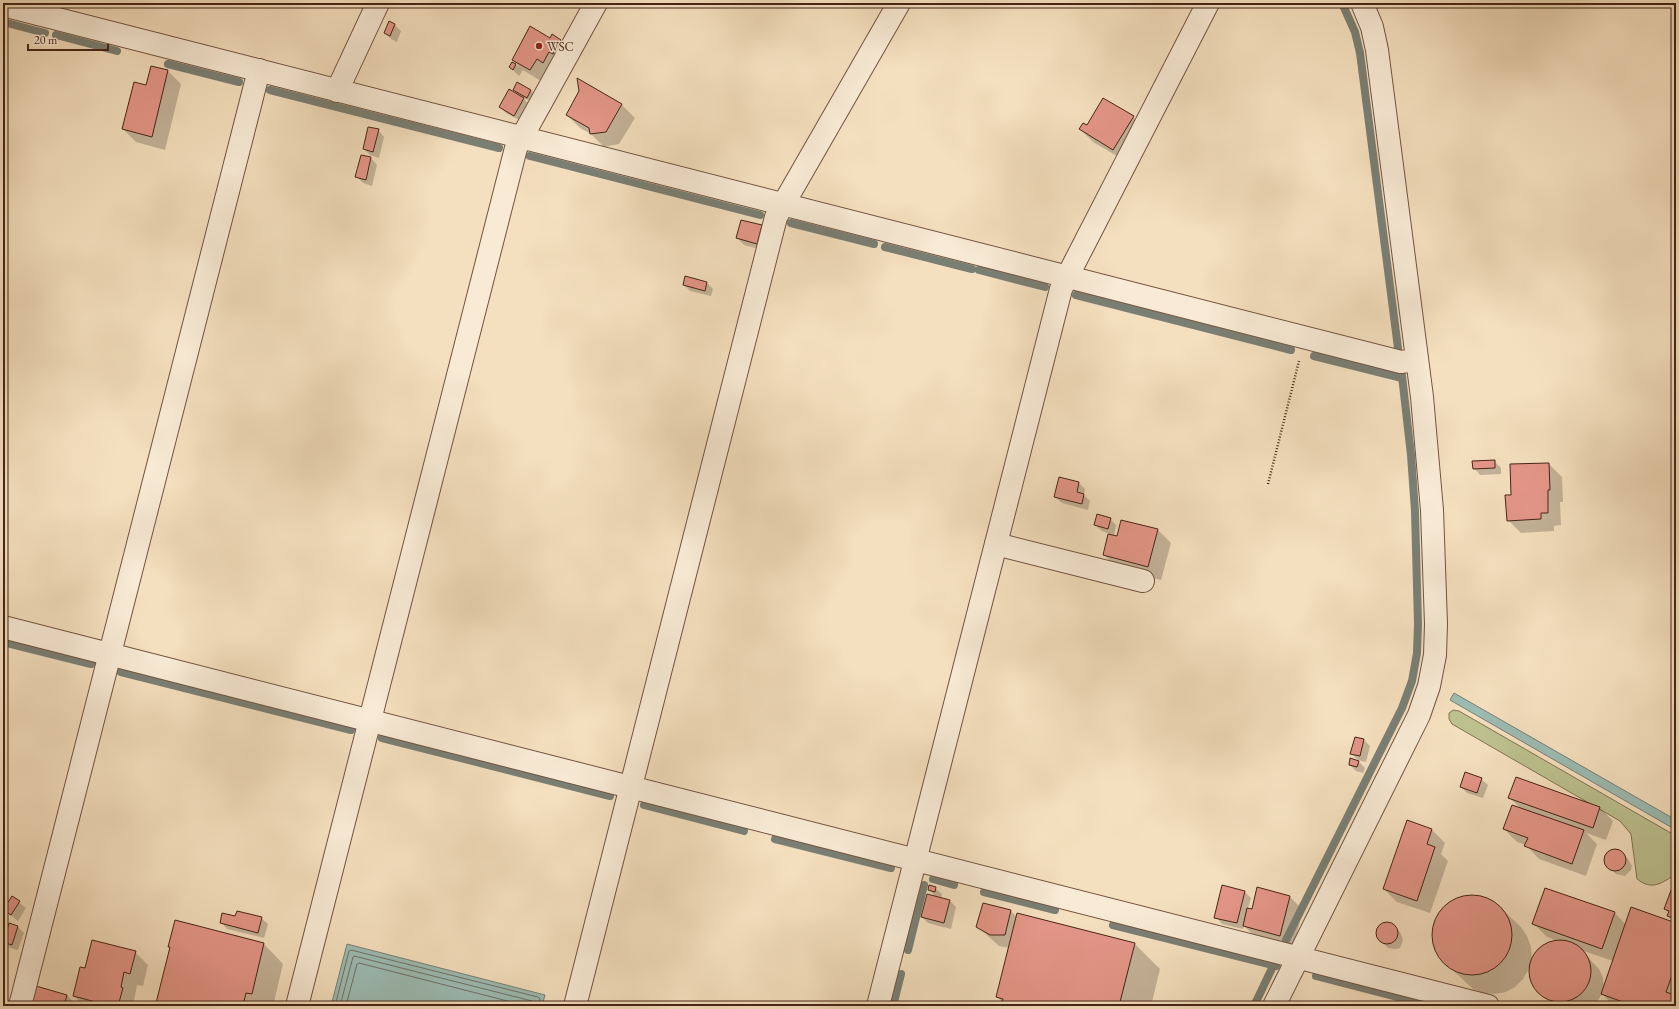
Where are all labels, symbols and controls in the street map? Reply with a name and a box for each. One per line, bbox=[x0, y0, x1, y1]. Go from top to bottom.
scale bar bbox=[28, 26, 108, 52]
text: 20 m bbox=[34, 32, 58, 48]
place label: WSC bbox=[547, 38, 574, 55]
marker: WSC bbox=[534, 41, 544, 51]

